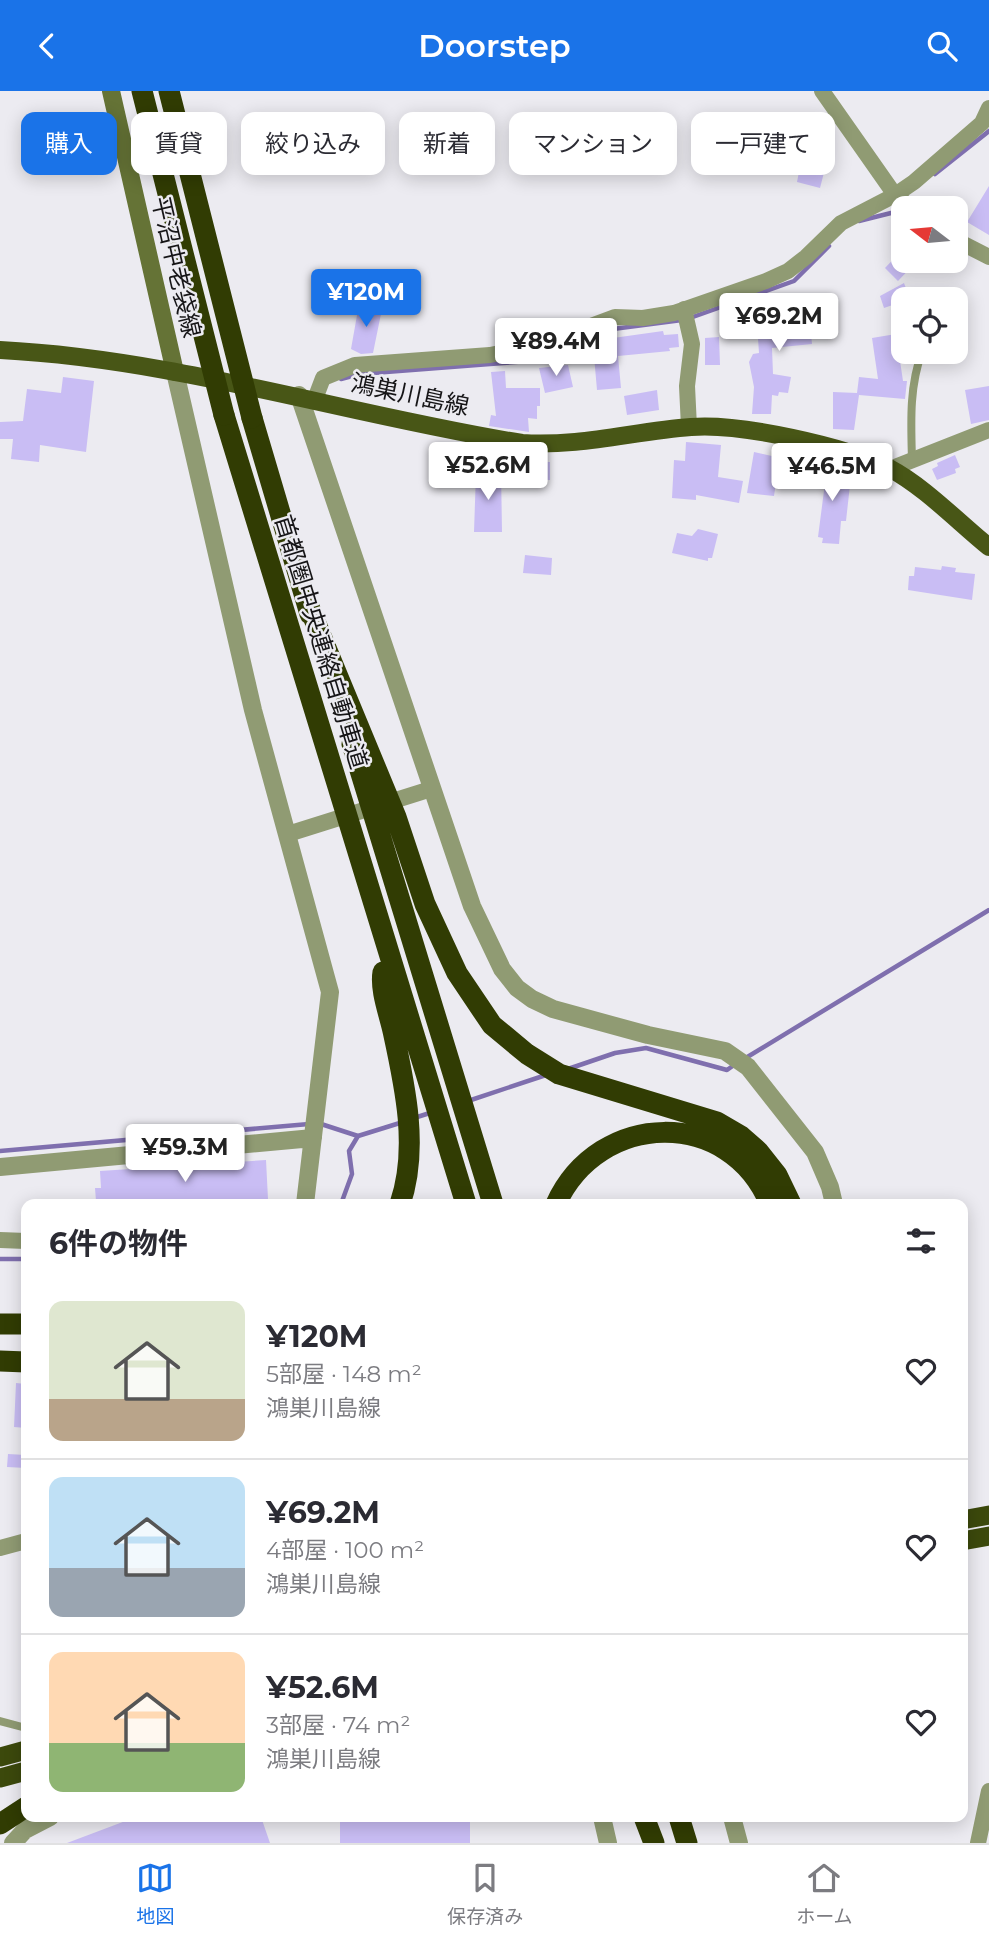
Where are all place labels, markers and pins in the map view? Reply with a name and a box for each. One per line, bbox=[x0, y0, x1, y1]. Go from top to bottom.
pin: ¥120M bbox=[317, 269, 415, 329]
pin: ¥69.2M bbox=[722, 293, 836, 353]
pin: ¥89.4M bbox=[499, 319, 613, 378]
pin: ¥52.6M bbox=[431, 443, 545, 502]
pin: ¥46.5M bbox=[775, 443, 889, 503]
pin: ¥59.3M bbox=[128, 1125, 242, 1184]

